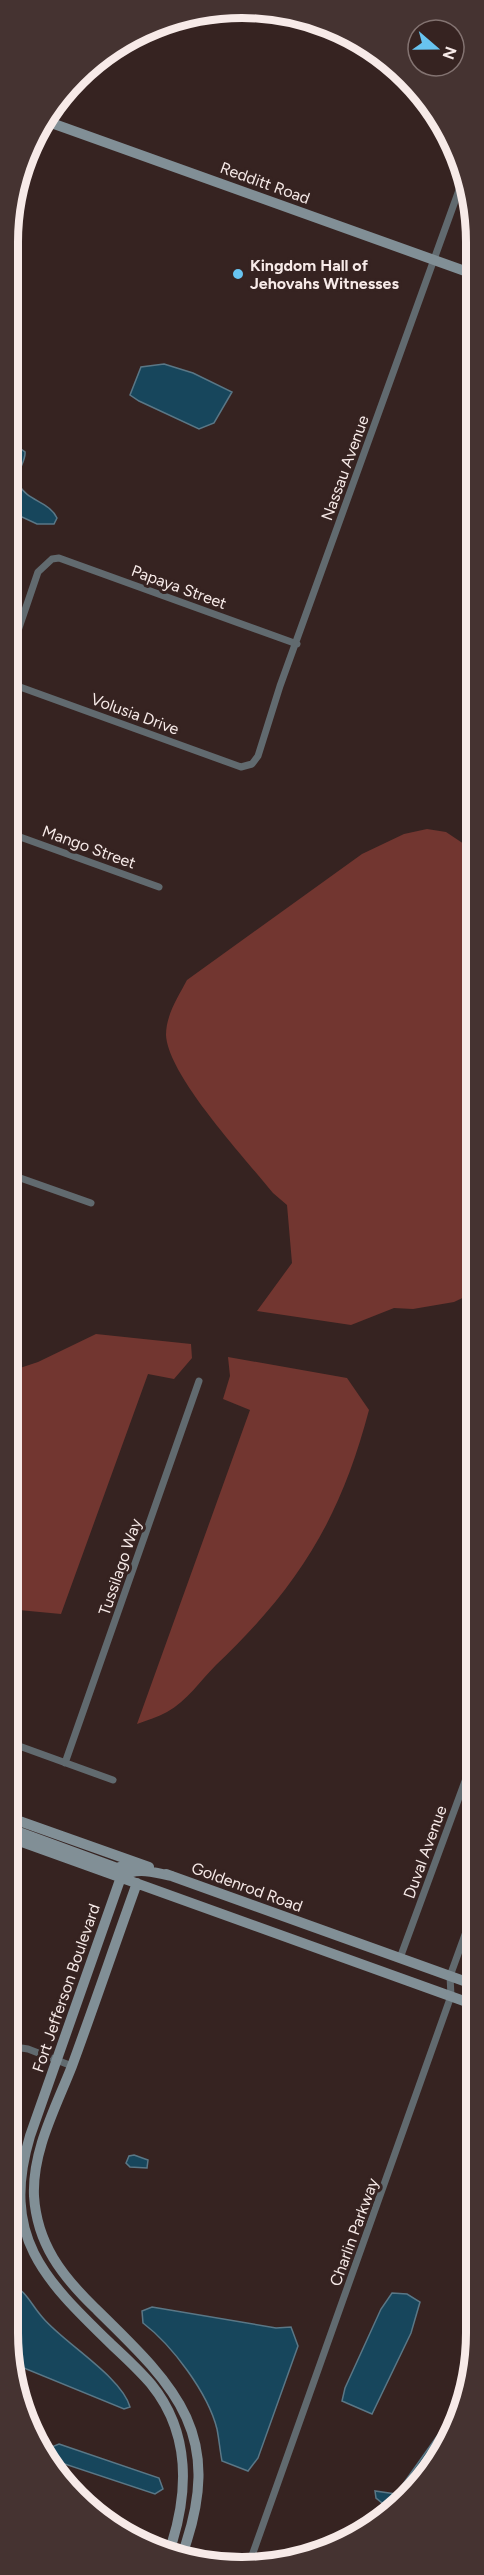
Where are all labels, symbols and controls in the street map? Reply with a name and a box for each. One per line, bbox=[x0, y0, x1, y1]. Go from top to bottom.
north arrow bbox=[406, 18, 466, 78]
text: N bbox=[439, 44, 461, 62]
street label: Redditt Road bbox=[218, 158, 312, 208]
place label: Kingdom Hall of Jehovahs Witnesses bbox=[250, 256, 399, 293]
marker: Kingdom Hall of Jehovahs Witnesses bbox=[231, 267, 245, 281]
street label: Nassau Avenue bbox=[317, 413, 373, 523]
street label: Papaya Street bbox=[129, 561, 229, 613]
street label: Volusia Drive bbox=[88, 689, 182, 739]
street label: Mango Street bbox=[40, 821, 138, 873]
street label: Tussilago Way bbox=[95, 1516, 146, 1618]
street label: Duval Avenue bbox=[399, 1803, 451, 1901]
street label: Goldenrod Road bbox=[189, 1858, 305, 1916]
street label: Fort Jefferson Boulevard bbox=[28, 1901, 104, 2075]
street label: Charlin Parkway bbox=[326, 2175, 383, 2289]

